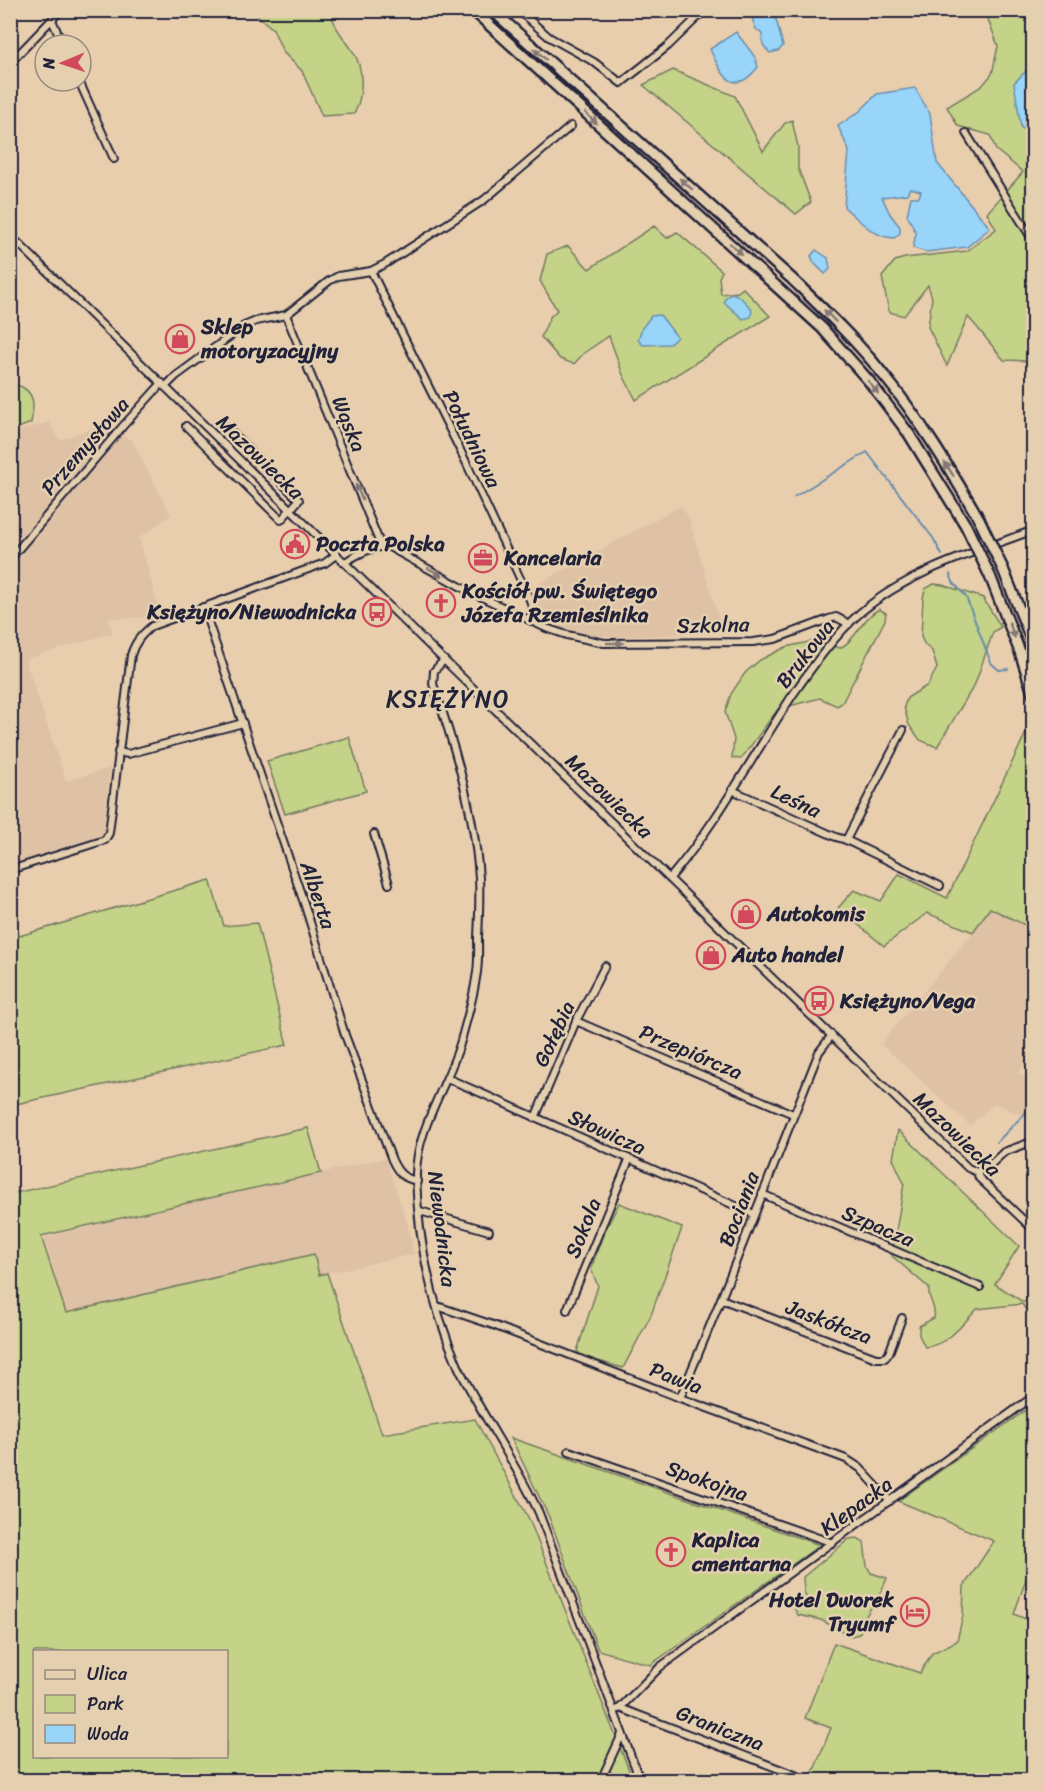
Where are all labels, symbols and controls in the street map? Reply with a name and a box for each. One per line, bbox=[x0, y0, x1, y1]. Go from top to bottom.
north arrow bbox=[33, 33, 93, 93]
one-way arrow bbox=[533, 48, 548, 61]
text: N bbox=[34, 57, 63, 71]
one-way arrow bbox=[584, 111, 599, 125]
one-way arrow bbox=[678, 177, 693, 191]
one-way arrow bbox=[728, 242, 743, 256]
place label: Sklep motoryzacyjny bbox=[200, 308, 339, 370]
one-way arrow bbox=[823, 309, 837, 323]
shop icon: Sklep motoryzacyjny bbox=[164, 323, 196, 355]
one-way arrow bbox=[867, 379, 880, 395]
street label: Południowa bbox=[432, 383, 512, 495]
street label: Przemysłowa bbox=[31, 387, 139, 504]
street label: Wąska bbox=[321, 390, 378, 458]
street label: Mazowiecka bbox=[207, 405, 314, 510]
one-way arrow bbox=[944, 461, 955, 477]
one-way arrow bbox=[354, 483, 363, 501]
place label: Poczta Polska bbox=[316, 525, 445, 563]
public building icon: Poczta Polska bbox=[279, 528, 311, 560]
place label: Kancelaria bbox=[503, 539, 603, 577]
office icon: Kancelaria bbox=[467, 542, 499, 574]
one-way arrow bbox=[427, 567, 443, 578]
place label: Kościół pw. Świętego Józefa Rzemieślnika bbox=[461, 572, 658, 634]
church icon: Kościół pw. Świętego Józefa Rzemieślnika bbox=[425, 587, 457, 619]
place label: Księżyno/Niewodnicka bbox=[146, 593, 357, 631]
bus stop icon: Księżyno/Niewodnicka bbox=[361, 596, 393, 628]
street label: Szkolna bbox=[676, 605, 750, 645]
street label: Brukowa bbox=[765, 610, 845, 697]
one-way arrow bbox=[1008, 621, 1018, 639]
one-way arrow bbox=[605, 638, 624, 648]
district label: KSIĘŻYNO bbox=[386, 678, 510, 720]
street label: Mazowiecka bbox=[556, 744, 663, 849]
street label: Leśna bbox=[764, 773, 828, 829]
street label: Alberta bbox=[288, 855, 348, 935]
place label: Autokomis bbox=[766, 895, 866, 933]
shop icon: Autokomis bbox=[730, 898, 762, 930]
place label: Auto handel bbox=[731, 936, 844, 974]
shop icon: Auto handel bbox=[695, 939, 727, 971]
place label: Księżyno/Vega bbox=[839, 982, 977, 1020]
bus stop icon: Księżyno/Vega bbox=[803, 985, 835, 1017]
street label: Gołębia bbox=[522, 994, 586, 1073]
street label: Przepiórcza bbox=[633, 1013, 749, 1091]
street label: Mazowiecka bbox=[904, 1082, 1011, 1187]
street label: Słowicza bbox=[562, 1098, 653, 1166]
street label: Bociania bbox=[707, 1165, 771, 1252]
street label: Niewodnicka bbox=[416, 1169, 468, 1290]
street label: Sokola bbox=[554, 1192, 612, 1264]
street label: Szpacza bbox=[836, 1194, 921, 1258]
street label: Jaskółcza bbox=[779, 1288, 878, 1356]
street label: Pawia bbox=[644, 1351, 709, 1406]
street label: Spokojna bbox=[661, 1449, 754, 1513]
street label: Klepacka bbox=[811, 1466, 901, 1546]
place label: Kaplica cmentarna bbox=[691, 1521, 792, 1583]
church icon: Kaplica cmentarna bbox=[655, 1536, 687, 1568]
place label: Hotel Dworek Tryumf bbox=[768, 1581, 898, 1643]
hotel icon: Hotel Dworek Tryumf bbox=[899, 1596, 931, 1628]
legend bbox=[33, 1650, 228, 1758]
text: Ulica bbox=[87, 1658, 128, 1690]
text: Park bbox=[87, 1688, 124, 1720]
street label: Graniczna bbox=[670, 1694, 770, 1762]
text: Woda bbox=[87, 1718, 130, 1750]

